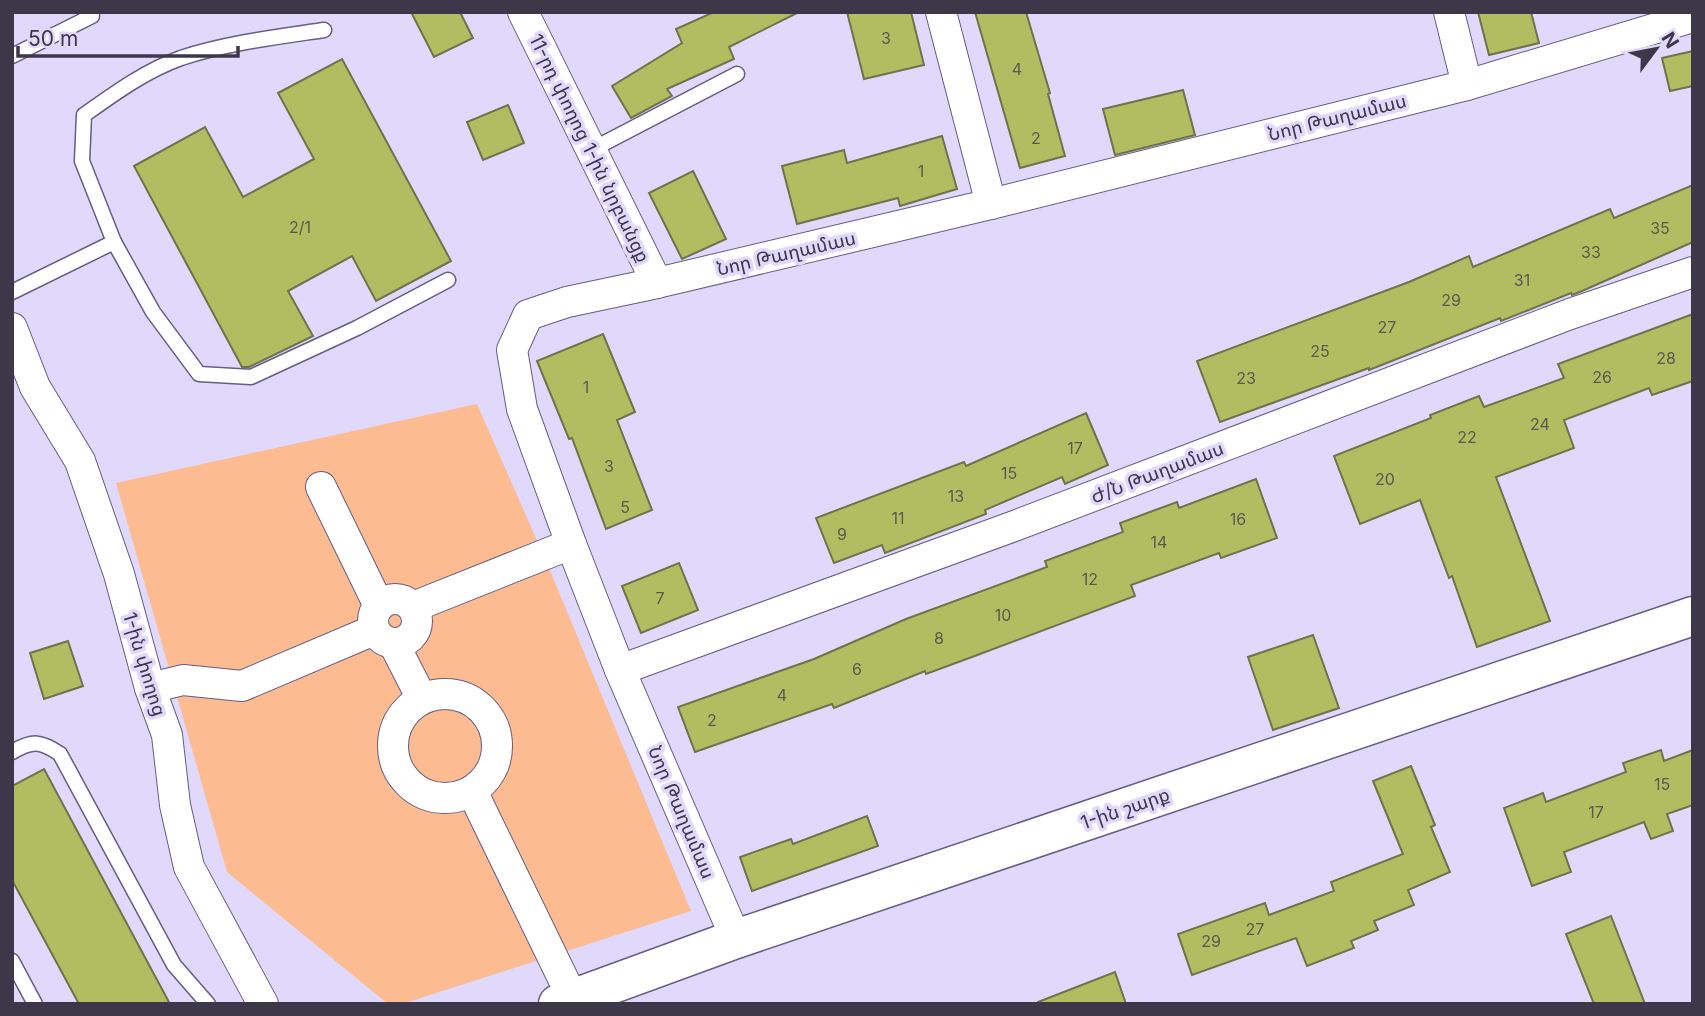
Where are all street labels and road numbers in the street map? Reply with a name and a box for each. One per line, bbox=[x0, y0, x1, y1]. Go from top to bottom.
street label: 11-րդ փողոց 1-ին նրբանցք bbox=[524, 30, 655, 266]
street label: Նոր Թաղամաս bbox=[1265, 89, 1409, 146]
street label: Նոր Թաղամաս bbox=[714, 226, 858, 281]
street label: Ժ/Ն Թաղամաս bbox=[1087, 437, 1227, 508]
street label: 1-ին փողոց bbox=[118, 610, 171, 719]
street label: Նոր Թաղամաս bbox=[643, 742, 720, 882]
street label: 1-ին շարք bbox=[1078, 783, 1173, 834]

